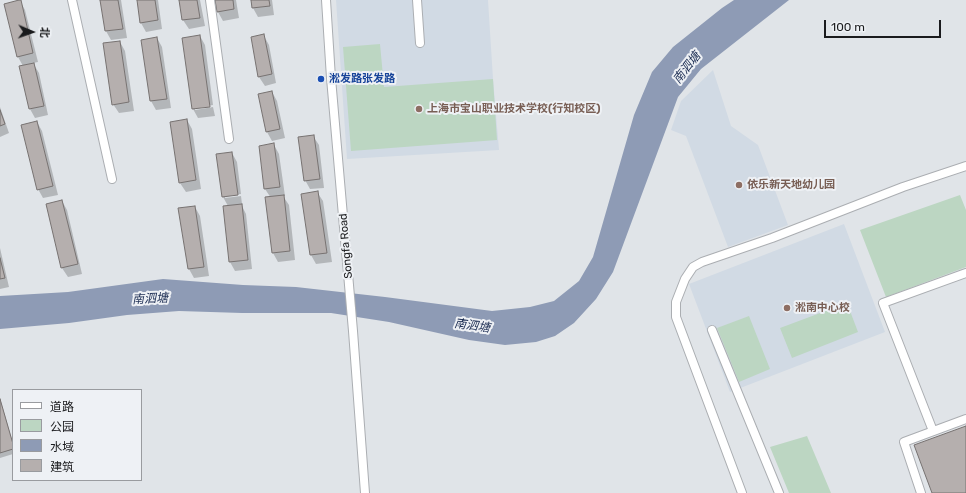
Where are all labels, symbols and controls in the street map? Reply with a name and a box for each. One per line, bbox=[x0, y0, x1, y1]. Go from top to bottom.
north arrow bbox=[12, 12, 52, 52]
scale bar bbox=[826, 12, 943, 38]
text: 100 m bbox=[831, 20, 865, 34]
text: 北 bbox=[38, 27, 51, 38]
water label: 南泗塘 bbox=[670, 49, 704, 87]
place label: 淞发路张发路 bbox=[329, 72, 395, 86]
marker: 淞发路张发路 bbox=[316, 74, 326, 84]
place label: 上海市宝山职业技术学校(行知校区) bbox=[427, 102, 600, 116]
marker: 上海市宝山职业技术学校(行知校区) bbox=[414, 104, 424, 114]
place label: 依乐新天地幼儿园 bbox=[747, 178, 835, 192]
marker: 依乐新天地幼儿园 bbox=[734, 180, 744, 190]
street label: Songfa Road bbox=[337, 213, 355, 279]
water label: 南泗塘 bbox=[132, 291, 168, 307]
place label: 淞南中心校 bbox=[795, 301, 850, 315]
marker: 淞南中心校 bbox=[782, 303, 792, 313]
water label: 南泗塘 bbox=[453, 316, 491, 336]
legend bbox=[12, 389, 142, 481]
text: 道路 bbox=[50, 400, 74, 414]
text: 公园 bbox=[50, 420, 74, 434]
text: 水域 bbox=[50, 440, 74, 454]
text: 建筑 bbox=[50, 460, 74, 474]

